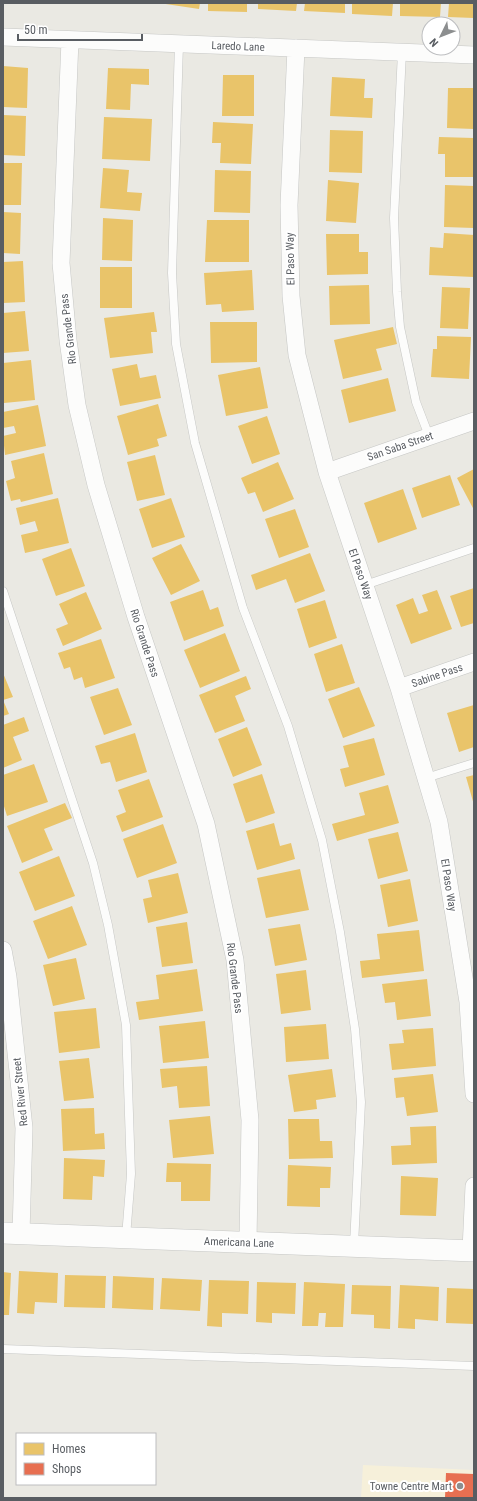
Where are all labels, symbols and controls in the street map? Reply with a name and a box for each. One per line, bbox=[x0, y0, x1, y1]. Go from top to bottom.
scale bar bbox=[18, 16, 142, 42]
north arrow bbox=[421, 16, 461, 56]
text: 50 m bbox=[24, 23, 48, 37]
text: N bbox=[427, 35, 441, 49]
street label: Laredo Lane bbox=[211, 39, 265, 54]
street label: El Paso Way bbox=[284, 232, 297, 286]
street label: Rio Grande Pass bbox=[58, 293, 79, 365]
street label: San Saba Street bbox=[366, 429, 435, 464]
street label: El Paso Way bbox=[346, 547, 375, 602]
street label: Rio Grande Pass bbox=[127, 607, 162, 679]
street label: Sabine Pass bbox=[410, 661, 464, 690]
street label: El Paso Way bbox=[438, 858, 459, 913]
street label: Rio Grande Pass bbox=[224, 942, 245, 1014]
street label: Red River Street bbox=[10, 1057, 31, 1127]
street label: Americana Lane bbox=[204, 1235, 274, 1250]
legend bbox=[16, 1433, 156, 1485]
text: Homes bbox=[52, 1442, 86, 1456]
text: Shops bbox=[52, 1462, 81, 1476]
place label: Towne Centre Mart bbox=[370, 1480, 452, 1493]
marker: Towne Centre Mart bbox=[455, 1481, 465, 1491]

